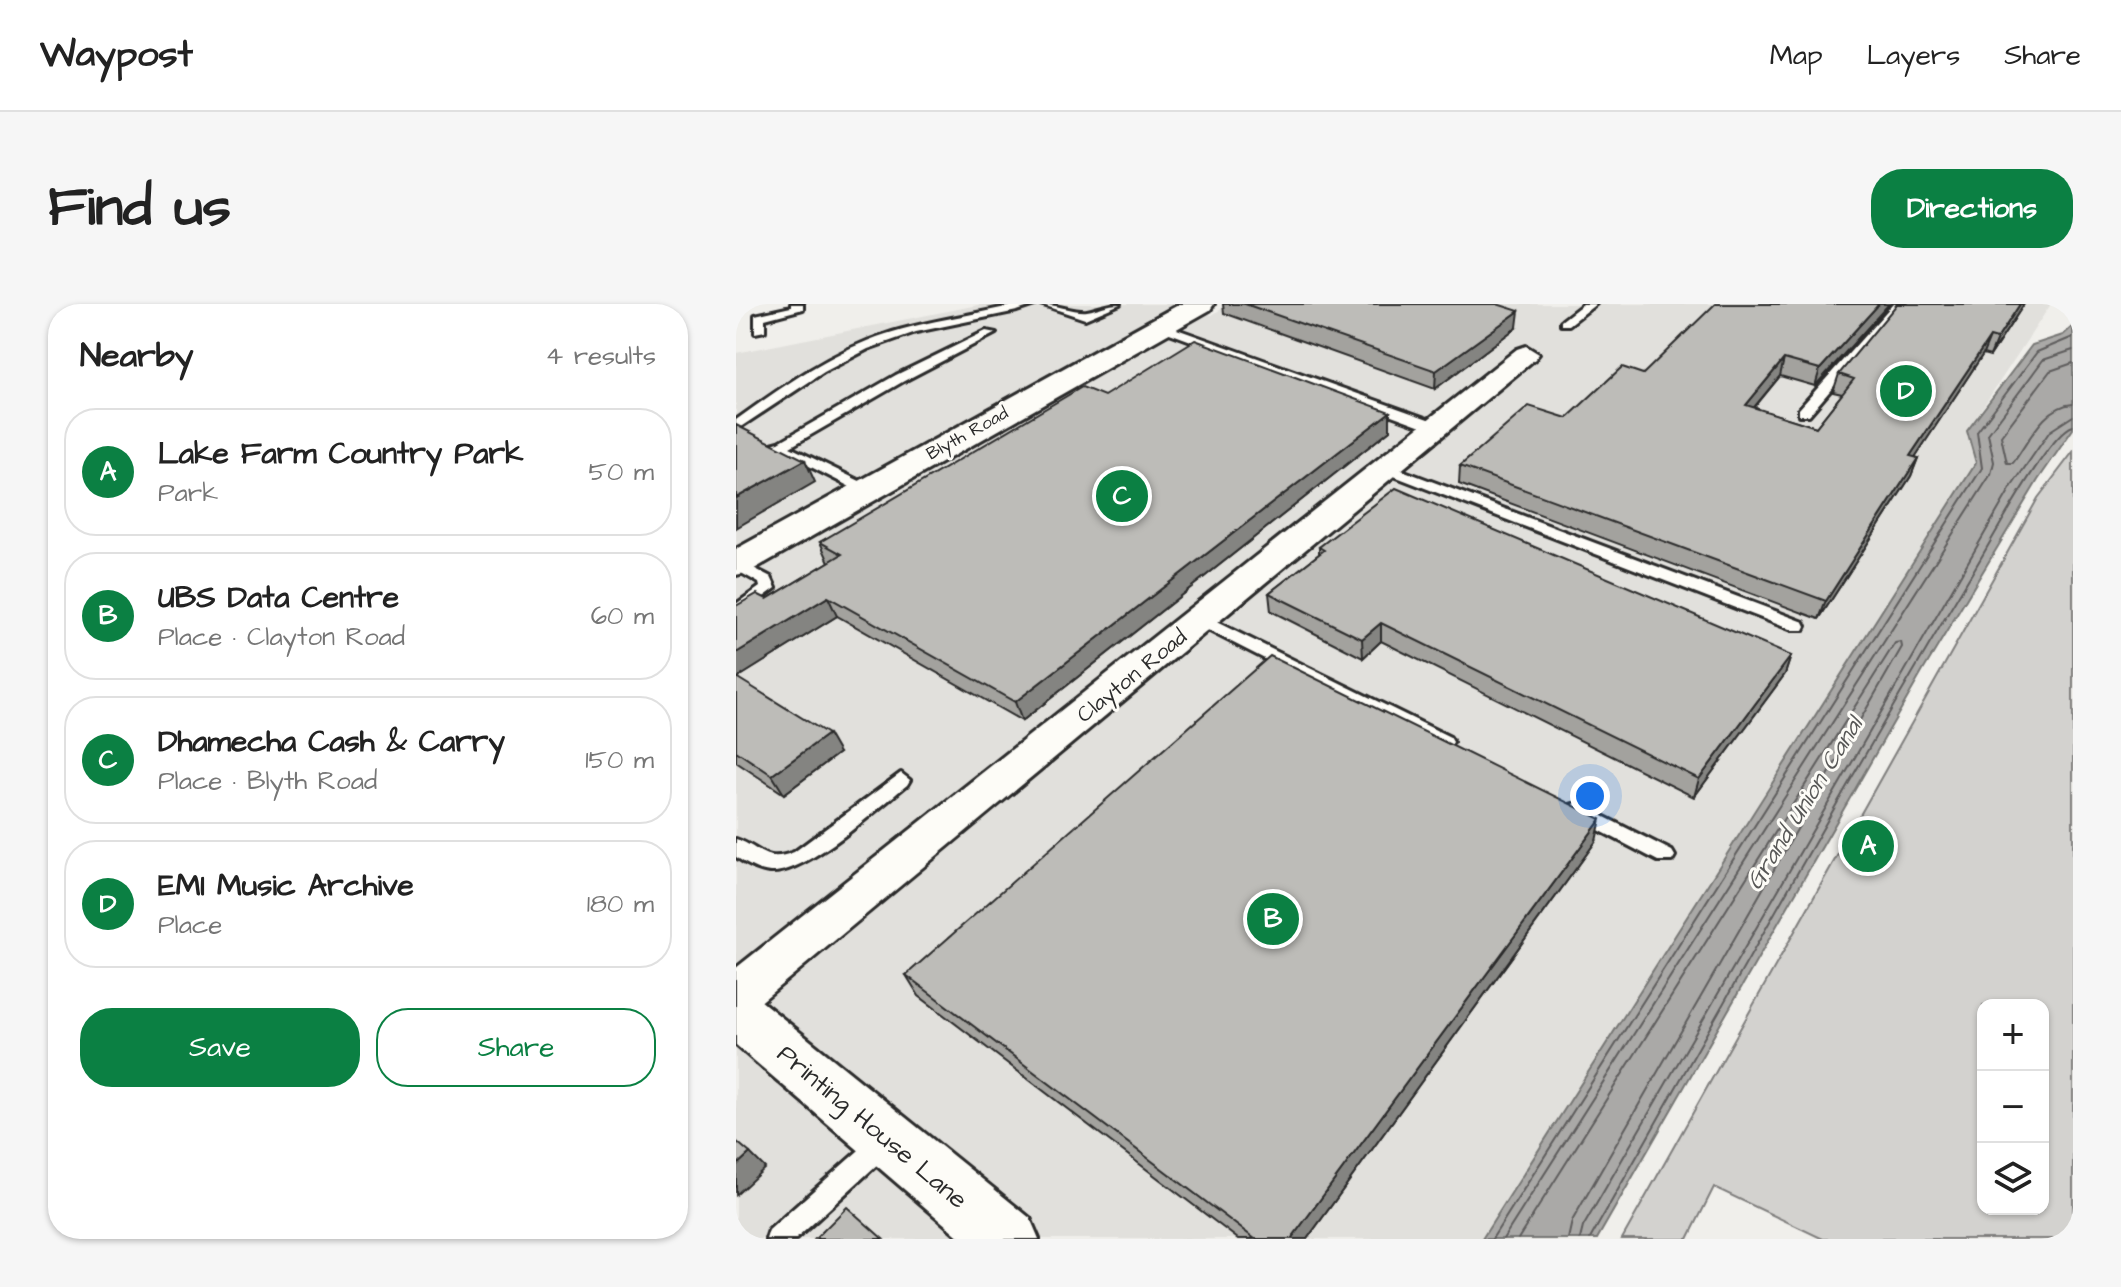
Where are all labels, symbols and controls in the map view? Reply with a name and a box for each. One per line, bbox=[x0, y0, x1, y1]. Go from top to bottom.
text: Waypost bbox=[40, 29, 193, 81]
text: Map bbox=[1770, 36, 1823, 75]
text: Layers bbox=[1867, 36, 1960, 75]
text: Share bbox=[2004, 36, 2081, 75]
text: Find us bbox=[48, 169, 231, 247]
button: Directions bbox=[1871, 169, 2073, 248]
text: Nearby bbox=[80, 332, 194, 380]
text: 4 results bbox=[546, 338, 656, 374]
pin: D bbox=[1880, 361, 1932, 421]
street label: Blyth Road bbox=[922, 401, 1013, 467]
text: Lake Farm Country Park bbox=[158, 433, 524, 475]
text: A bbox=[100, 454, 116, 490]
text: 50 m bbox=[589, 454, 654, 490]
pin: C bbox=[1096, 466, 1148, 526]
text: Park bbox=[158, 475, 218, 511]
text: UBS Data Centre bbox=[158, 577, 399, 619]
text: B bbox=[99, 598, 117, 634]
text: 60 m bbox=[591, 598, 654, 634]
text: Place · Clayton Road bbox=[158, 619, 405, 655]
street label: Clayton Road bbox=[1070, 622, 1194, 731]
water label: Grand Union Canal bbox=[1738, 708, 1873, 896]
text: Dhamecha Cash & Carry bbox=[158, 721, 505, 763]
text: C bbox=[99, 742, 117, 778]
text: 150 m bbox=[585, 742, 654, 778]
text: Place · Blyth Road bbox=[158, 763, 377, 799]
your location bbox=[1570, 776, 1610, 816]
pin: A bbox=[1842, 816, 1894, 876]
text: EMI Music Archive bbox=[158, 865, 414, 907]
text: D bbox=[100, 886, 116, 922]
text: 180 m bbox=[587, 886, 654, 922]
pin: B bbox=[1247, 889, 1299, 949]
text: Place bbox=[158, 907, 222, 943]
map controls bbox=[1977, 999, 2049, 1215]
button: + bbox=[1977, 999, 2049, 1071]
button: Save bbox=[80, 1008, 360, 1087]
button: Share bbox=[376, 1008, 656, 1087]
street label: Printing House Lane bbox=[768, 1036, 975, 1219]
button: − bbox=[1977, 1071, 2049, 1143]
button: layers bbox=[1977, 1143, 2049, 1215]

